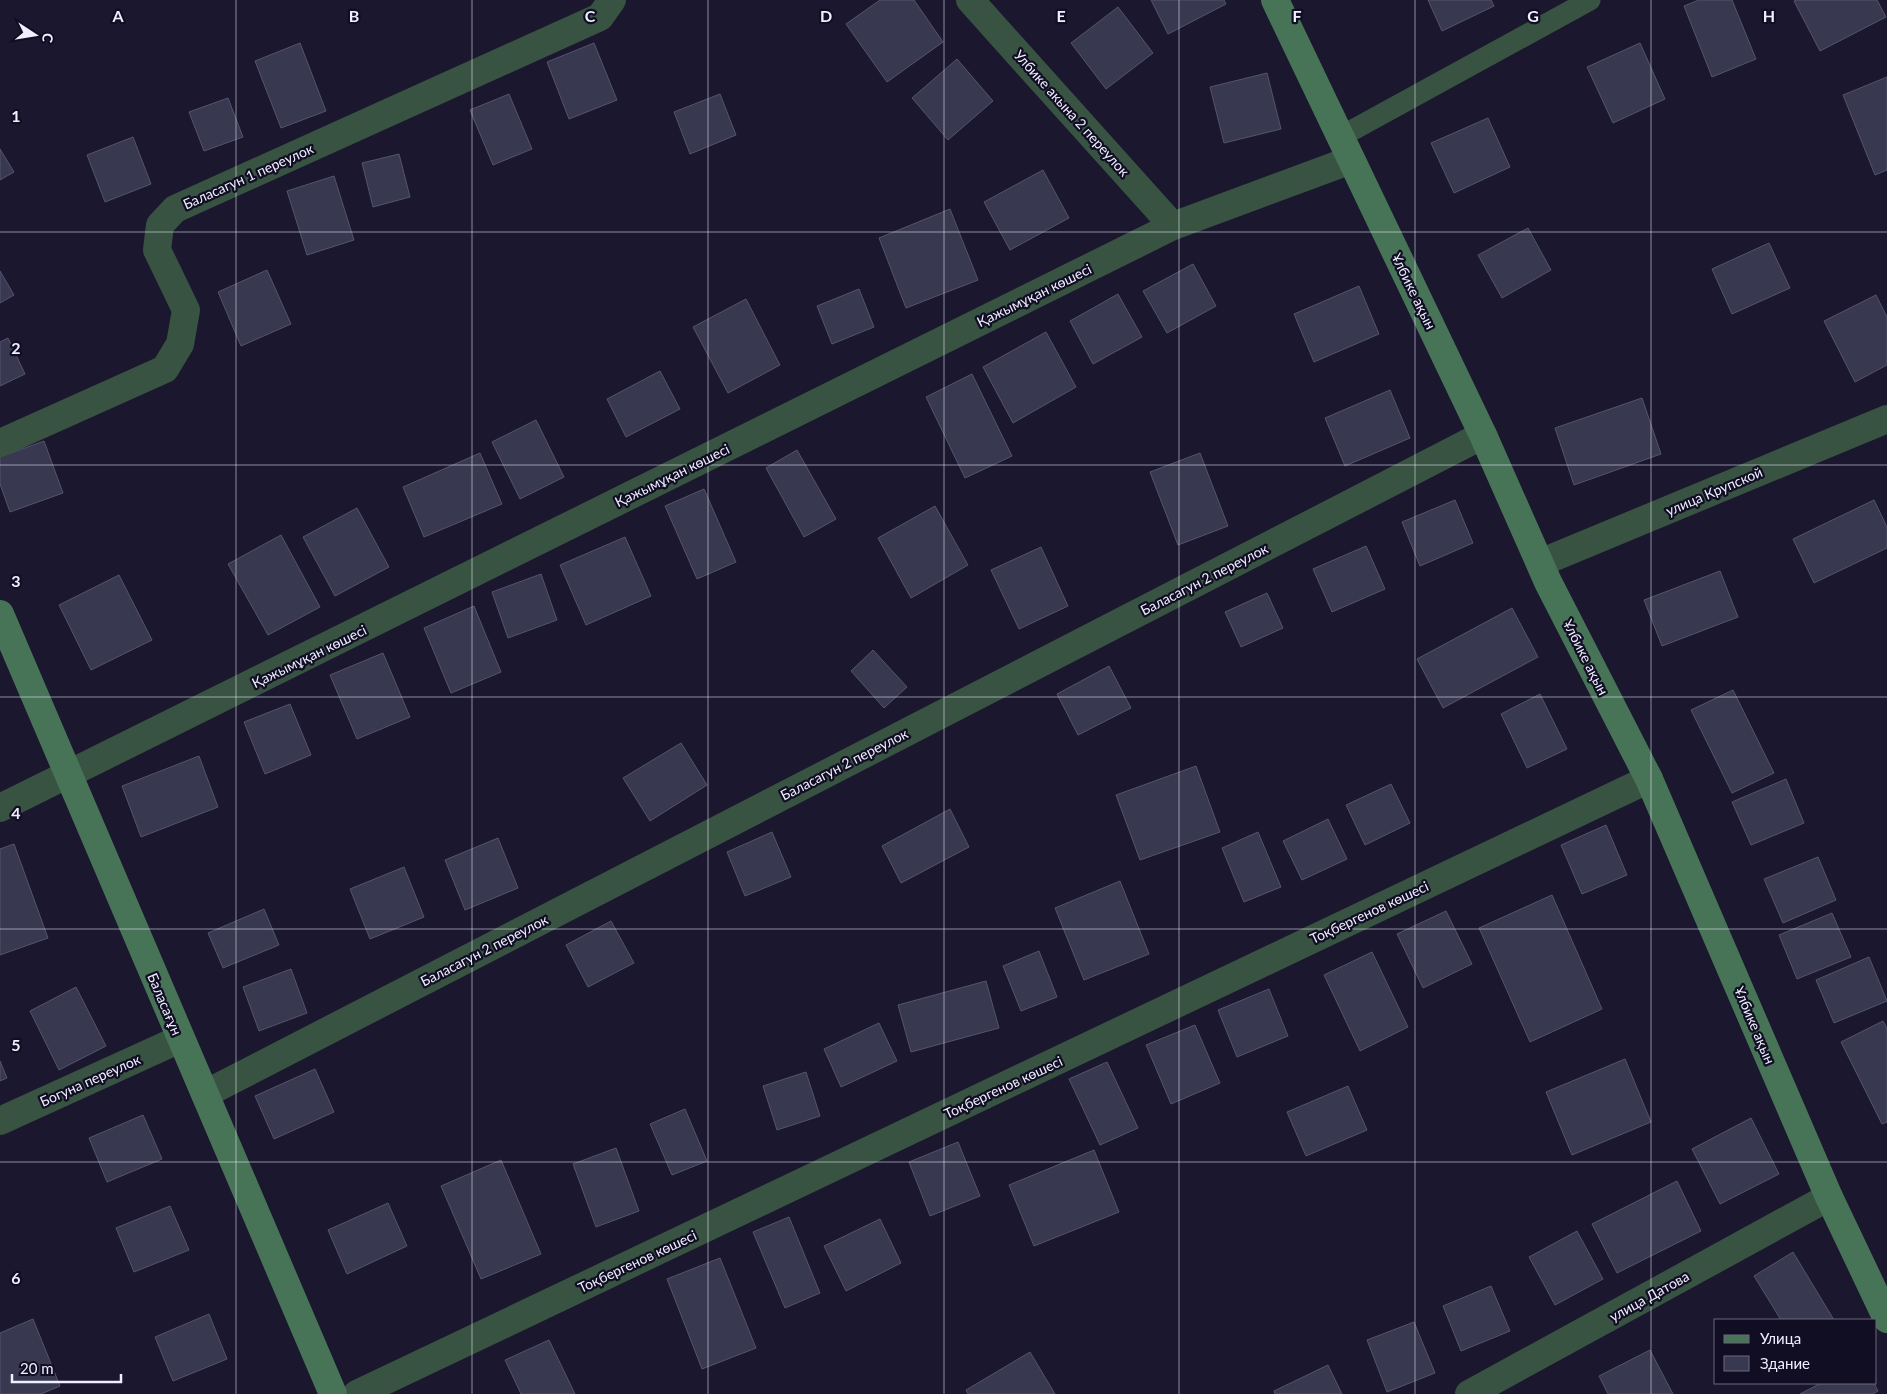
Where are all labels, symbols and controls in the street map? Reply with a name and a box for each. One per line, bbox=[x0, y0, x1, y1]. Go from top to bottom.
text: A bbox=[111, 6, 124, 25]
text: B bbox=[349, 6, 359, 25]
text: C bbox=[585, 6, 596, 25]
text: D bbox=[820, 6, 832, 25]
text: E bbox=[1056, 6, 1066, 25]
text: F bbox=[1292, 6, 1302, 25]
text: G bbox=[1527, 6, 1539, 25]
text: H bbox=[1763, 6, 1775, 25]
north arrow bbox=[10, 10, 60, 60]
text: С bbox=[39, 32, 57, 45]
street label: Улбике акына 2 переулок bbox=[1011, 46, 1134, 180]
text: 1 bbox=[11, 106, 21, 125]
street label: Баласагун 1 переулок bbox=[180, 139, 316, 212]
street label: Ұлбике ақын bbox=[1388, 250, 1440, 332]
street label: Қажымұқан көшесі bbox=[974, 260, 1094, 330]
text: 2 bbox=[11, 338, 21, 357]
street label: Қажымұқан көшесі bbox=[612, 440, 732, 510]
street label: улица Крупской bbox=[1663, 463, 1765, 519]
street label: Баласагун 2 переулок bbox=[1137, 539, 1271, 619]
text: 3 bbox=[11, 571, 21, 590]
street label: Ұлбике ақын bbox=[1560, 616, 1612, 698]
street label: Қажымұқан көшесі bbox=[249, 621, 369, 691]
street label: Баласагун 2 переулок bbox=[777, 724, 911, 804]
text: 4 bbox=[11, 803, 21, 822]
street label: Тоқбергенов көшесі bbox=[1307, 877, 1431, 947]
street label: Баласагун 2 переулок bbox=[417, 910, 551, 990]
street label: Баласағұн bbox=[144, 970, 186, 1038]
street label: Ұлбике ақын bbox=[1731, 984, 1779, 1066]
text: 5 bbox=[11, 1035, 21, 1054]
street label: Богуна переулок bbox=[37, 1050, 144, 1110]
street label: Тоқбергенов көшесі bbox=[941, 1052, 1065, 1122]
street label: Тоқбергенов көшесі bbox=[575, 1226, 699, 1296]
street label: улица Датова bbox=[1606, 1267, 1692, 1325]
text: 6 bbox=[11, 1268, 21, 1287]
legend bbox=[1714, 1319, 1877, 1384]
text: Улица bbox=[1760, 1329, 1801, 1347]
scale bar bbox=[12, 1352, 121, 1384]
text: Здание bbox=[1760, 1354, 1810, 1372]
text: 20 m bbox=[20, 1359, 54, 1377]

